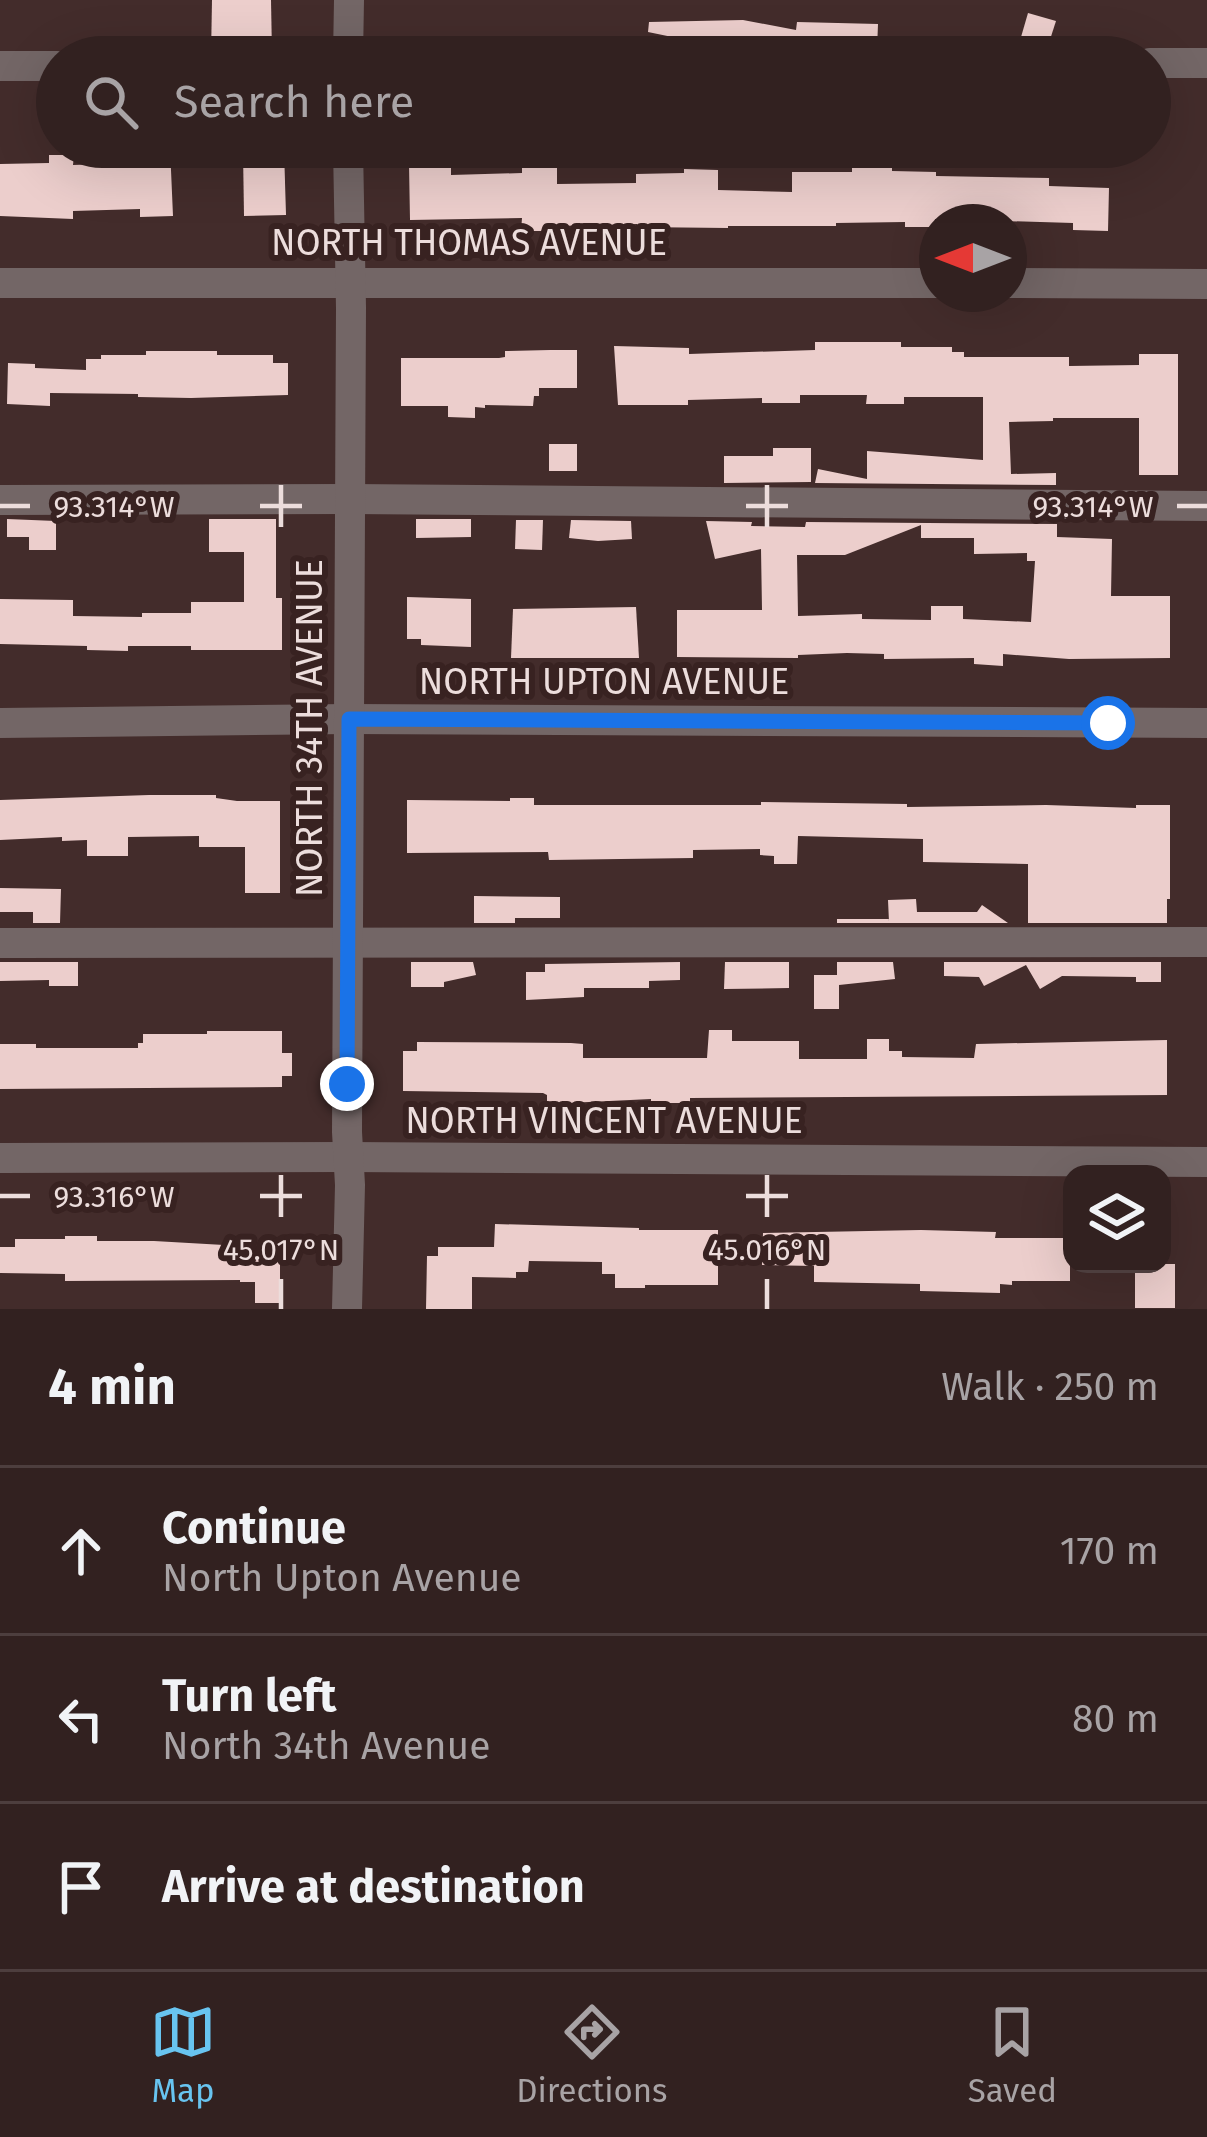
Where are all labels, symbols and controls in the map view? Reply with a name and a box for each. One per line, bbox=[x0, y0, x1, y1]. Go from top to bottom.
search box bbox=[36, 36, 1171, 168]
icon: search bbox=[78, 69, 144, 135]
text: Search here bbox=[174, 75, 414, 129]
north arrow bbox=[919, 204, 1027, 312]
street label: NORTH THOMAS AVENUE bbox=[271, 221, 667, 265]
text: 93.314°W bbox=[53, 489, 175, 525]
text: 93.314°W bbox=[1032, 489, 1154, 525]
street label: NORTH 34TH AVENUE bbox=[288, 559, 332, 897]
street label: NORTH UPTON AVENUE bbox=[419, 660, 789, 704]
route start bbox=[1081, 696, 1135, 750]
route end bbox=[320, 1057, 374, 1111]
street label: NORTH VINCENT AVENUE bbox=[405, 1099, 803, 1143]
map controls bbox=[1063, 1165, 1171, 1273]
button: layers bbox=[1063, 1165, 1171, 1273]
text: 93.316°W bbox=[54, 1179, 175, 1215]
text: 45.017°N bbox=[223, 1232, 339, 1268]
text: 45.016°N bbox=[708, 1232, 826, 1268]
text: 4 min bbox=[48, 1356, 176, 1418]
text: Walk · 250 m bbox=[941, 1364, 1159, 1410]
text: Continue bbox=[162, 1501, 346, 1555]
icon: ahead bbox=[48, 1518, 114, 1584]
text: 170 m bbox=[1060, 1528, 1159, 1574]
text: North Upton Avenue bbox=[162, 1555, 522, 1601]
text: Turn left bbox=[162, 1669, 336, 1723]
icon: left bbox=[48, 1686, 114, 1752]
text: 80 m bbox=[1072, 1696, 1159, 1742]
text: North 34th Avenue bbox=[162, 1723, 490, 1769]
icon: arrive bbox=[48, 1854, 114, 1920]
text: Arrive at destination bbox=[162, 1860, 585, 1914]
tab: Map bbox=[150, 1999, 216, 2111]
tab: Directions bbox=[516, 1999, 668, 2111]
tab: Saved bbox=[968, 1999, 1057, 2111]

